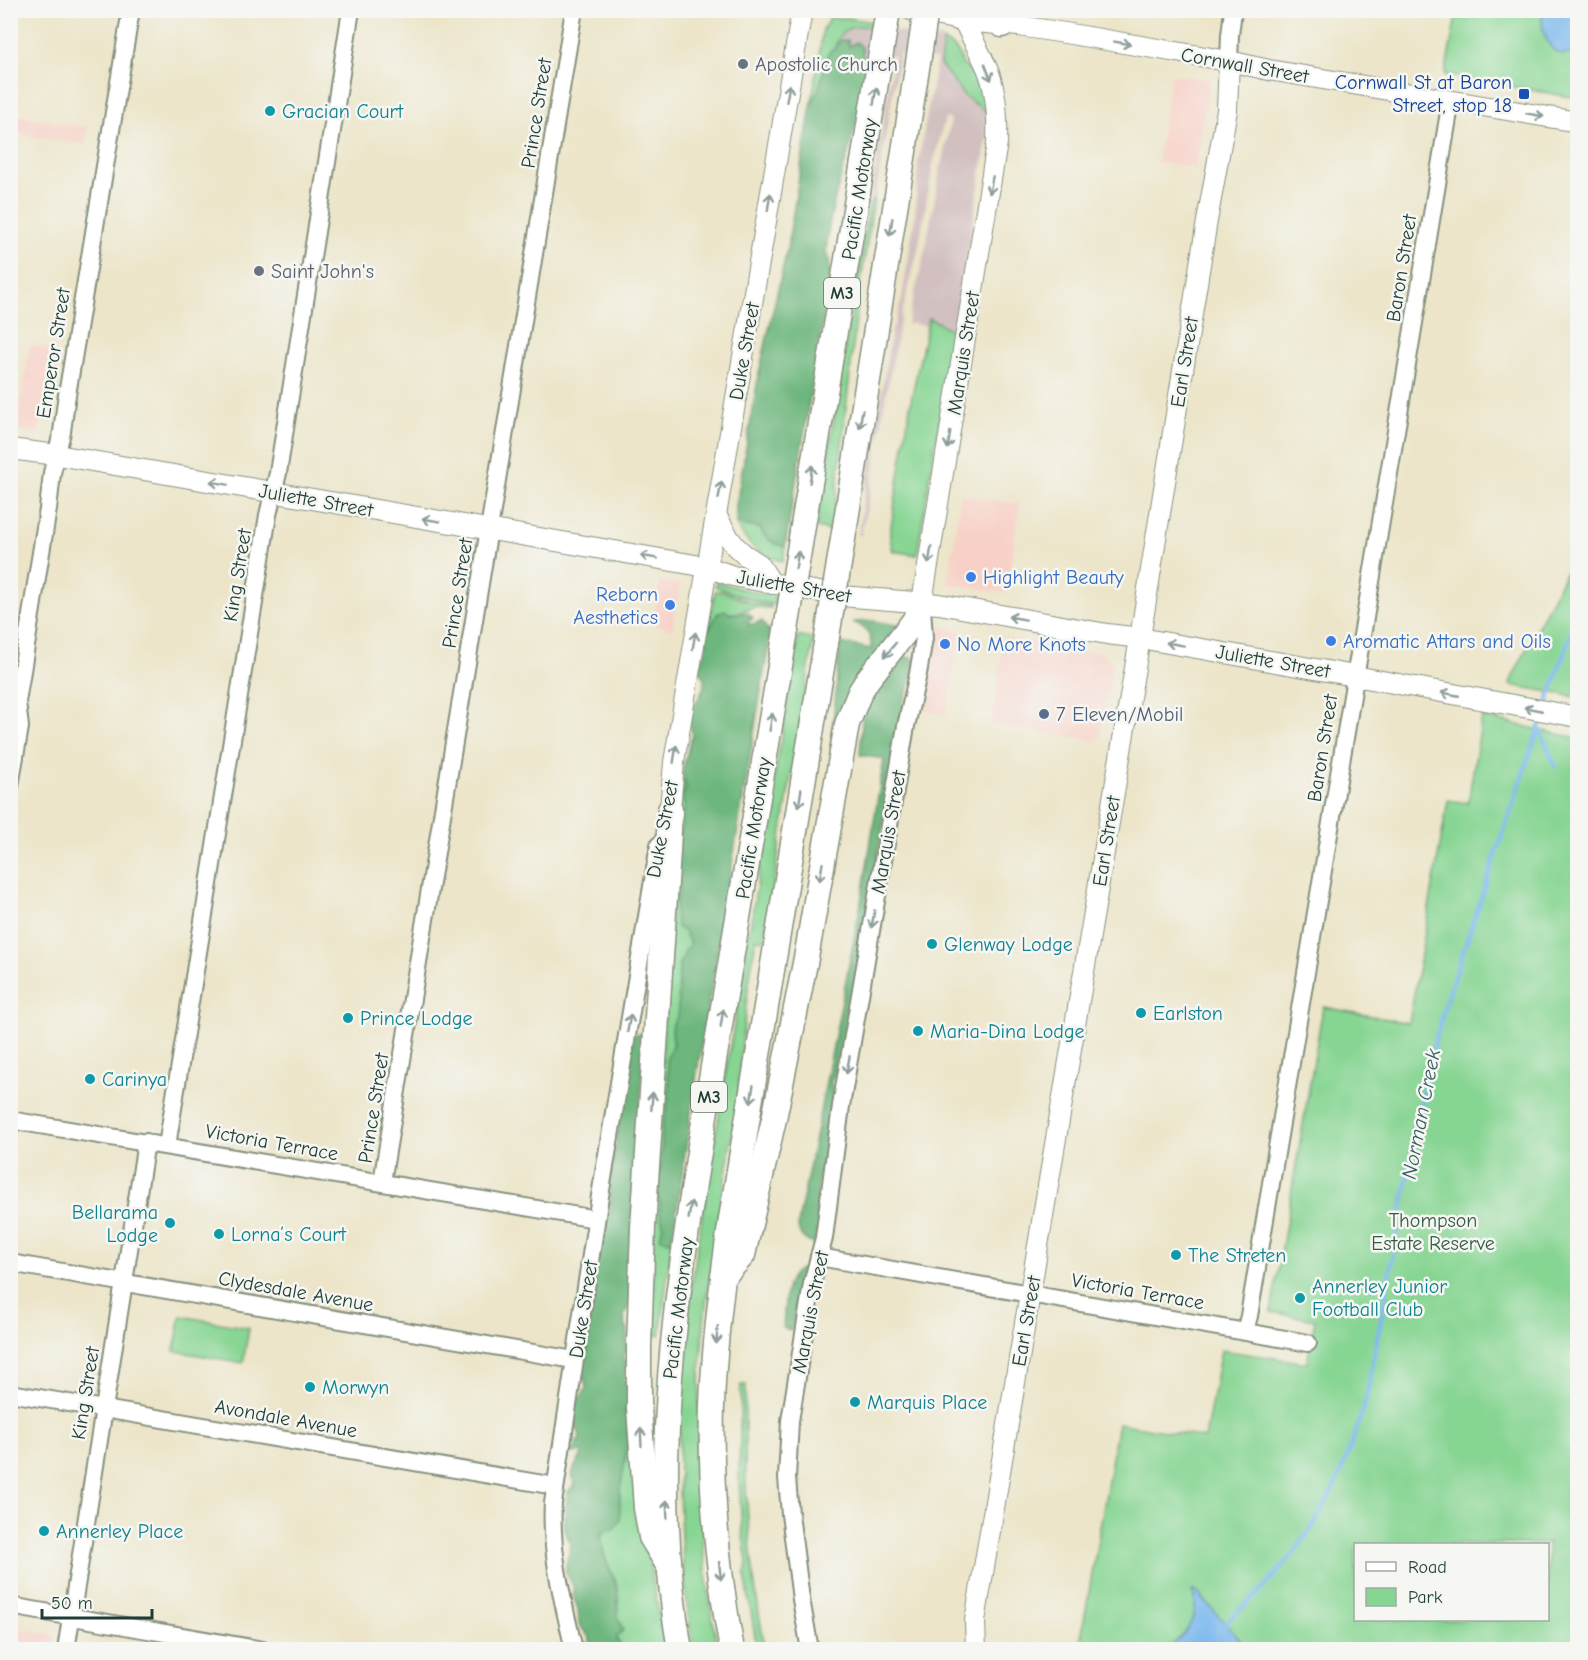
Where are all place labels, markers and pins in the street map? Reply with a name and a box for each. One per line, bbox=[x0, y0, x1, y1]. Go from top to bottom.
place label: Apostolic Church bbox=[755, 53, 898, 76]
marker: Apostolic Church bbox=[736, 57, 750, 71]
place label: Cornwall St at Baron Street, stop 18 bbox=[1335, 71, 1512, 117]
marker: Cornwall St at Baron Street, stop 18 bbox=[1517, 87, 1531, 101]
place label: Gracian Court bbox=[282, 100, 404, 123]
marker: Gracian Court bbox=[263, 104, 277, 118]
place label: Saint John's bbox=[271, 260, 374, 283]
marker: Saint John's bbox=[252, 264, 266, 278]
place label: Highlight Beauty bbox=[983, 566, 1124, 589]
marker: Highlight Beauty bbox=[964, 570, 978, 584]
place label: Reborn Aesthetics bbox=[573, 583, 658, 629]
marker: Reborn Aesthetics bbox=[663, 598, 677, 612]
place label: Aromatic Attars and Oils bbox=[1343, 630, 1551, 653]
place label: No More Knots bbox=[957, 633, 1086, 656]
marker: Aromatic Attars and Oils bbox=[1324, 634, 1338, 648]
marker: No More Knots bbox=[938, 637, 952, 651]
place label: 7 Eleven/Mobil bbox=[1056, 703, 1183, 726]
marker: 7 Eleven/Mobil bbox=[1037, 707, 1051, 721]
place label: Glenway Lodge bbox=[944, 933, 1073, 956]
marker: Glenway Lodge bbox=[925, 937, 939, 951]
place label: Earlston bbox=[1153, 1002, 1223, 1025]
marker: Earlston bbox=[1134, 1006, 1148, 1020]
place label: Prince Lodge bbox=[360, 1007, 473, 1030]
marker: Prince Lodge bbox=[341, 1011, 355, 1025]
place label: Maria-Dina Lodge bbox=[930, 1020, 1085, 1043]
marker: Maria-Dina Lodge bbox=[911, 1024, 925, 1038]
place label: Carinya bbox=[102, 1068, 167, 1091]
marker: Carinya bbox=[83, 1072, 97, 1086]
place label: Bellarama Lodge bbox=[72, 1201, 158, 1247]
marker: Bellarama Lodge bbox=[163, 1216, 177, 1230]
place label: Lorna’s Court bbox=[231, 1223, 347, 1246]
marker: Lorna’s Court bbox=[212, 1227, 226, 1241]
place label: The Streten bbox=[1188, 1244, 1286, 1267]
marker: The Streten bbox=[1169, 1248, 1183, 1262]
place label: Annerley Junior Football Club bbox=[1312, 1275, 1447, 1321]
marker: Annerley Junior Football Club bbox=[1293, 1291, 1307, 1305]
place label: Morwyn bbox=[322, 1376, 389, 1399]
marker: Morwyn bbox=[303, 1380, 317, 1394]
place label: Marquis Place bbox=[867, 1391, 987, 1414]
marker: Marquis Place bbox=[848, 1395, 862, 1409]
place label: Annerley Place bbox=[56, 1520, 183, 1543]
marker: Annerley Place bbox=[37, 1524, 51, 1538]

